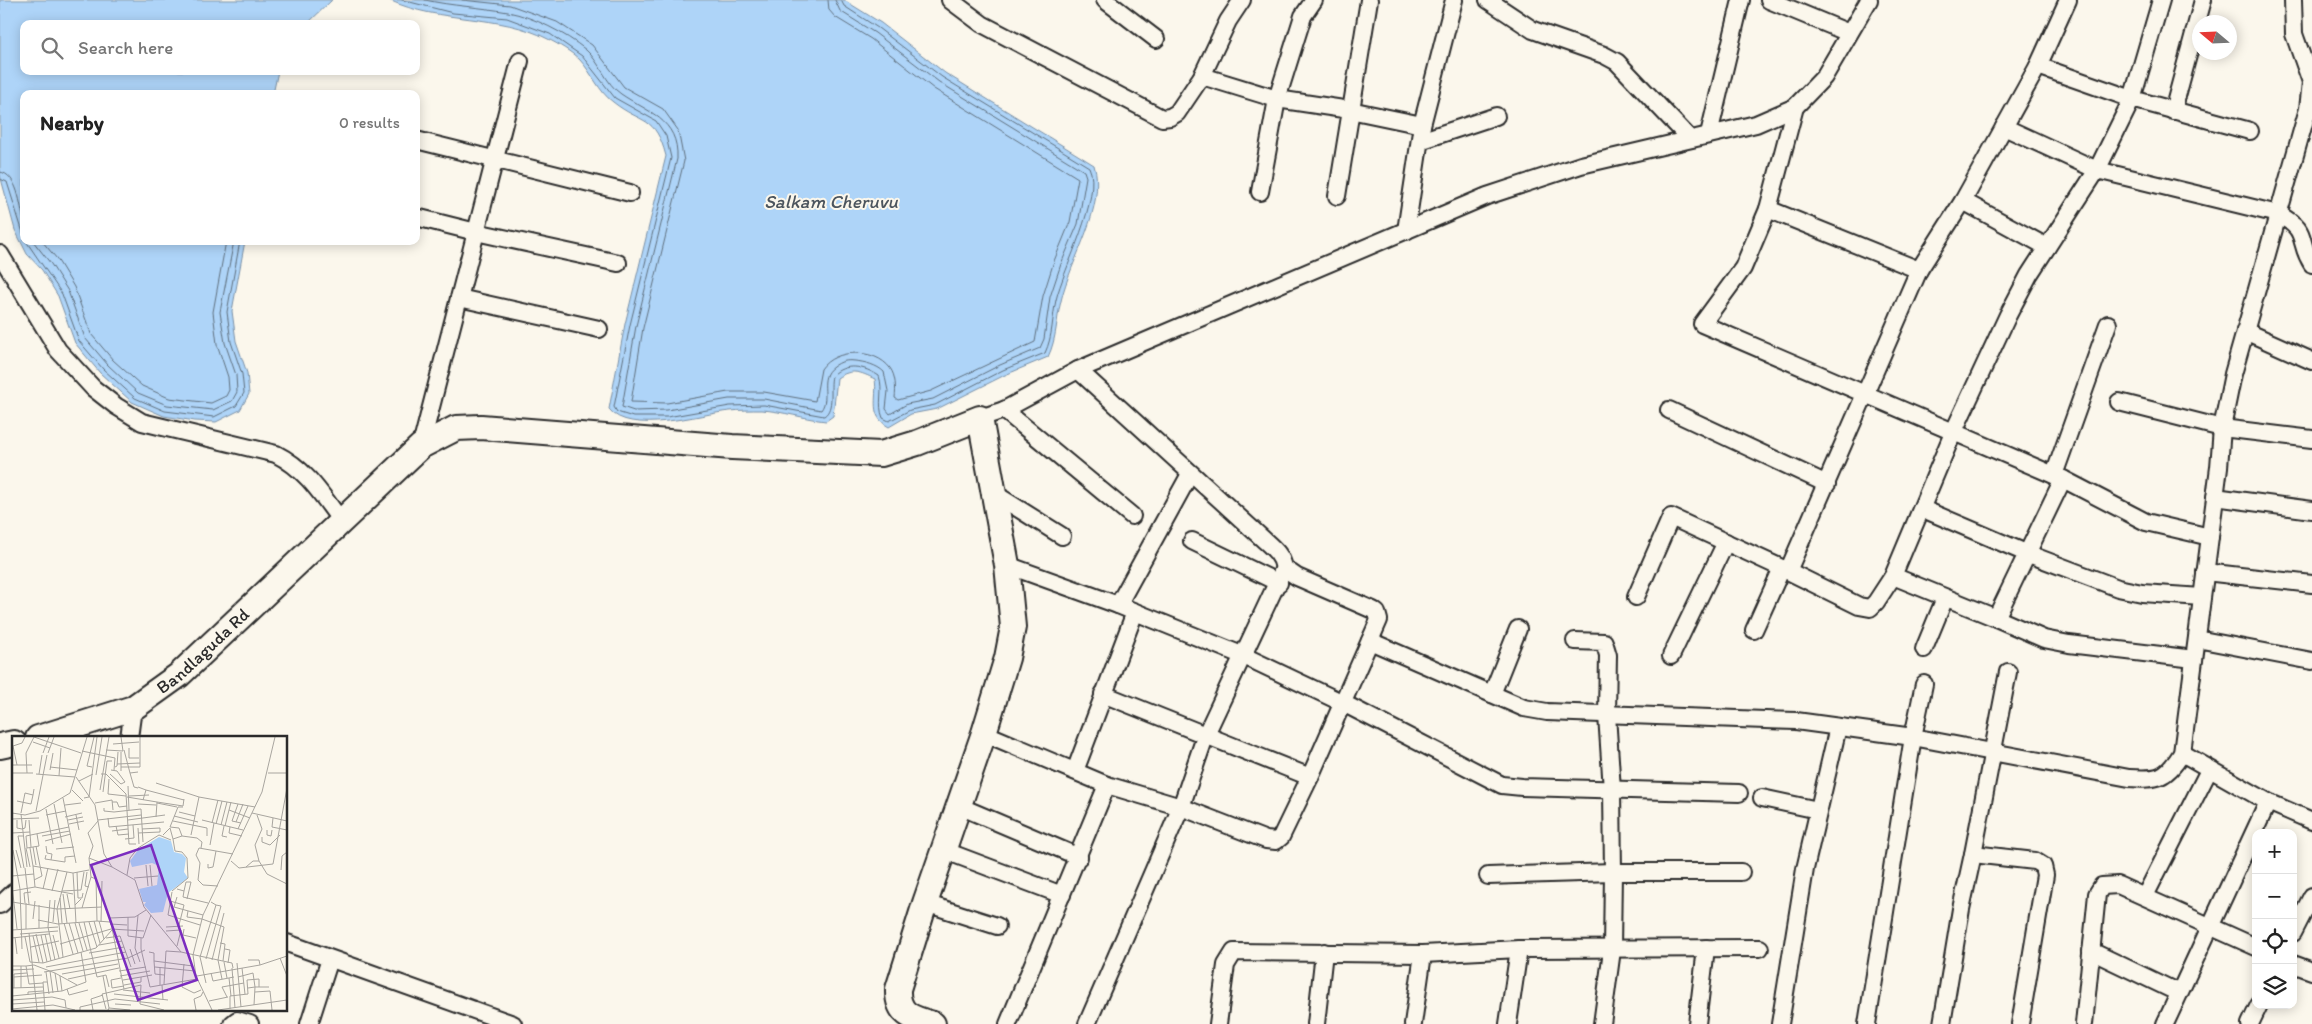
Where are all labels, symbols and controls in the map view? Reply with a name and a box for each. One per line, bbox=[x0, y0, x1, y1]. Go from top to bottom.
north arrow bbox=[2192, 15, 2237, 60]
search box bbox=[20, 20, 420, 75]
icon: search bbox=[38, 34, 66, 62]
text: Search here bbox=[78, 36, 173, 59]
text: Nearby bbox=[40, 110, 104, 135]
text: 0 results bbox=[339, 113, 400, 132]
water label: Salkam Cheruvu bbox=[764, 190, 898, 213]
street label: Bandlaguda Rd bbox=[152, 603, 254, 699]
inset map bbox=[12, 736, 288, 1012]
map controls bbox=[2252, 829, 2297, 1009]
button: + bbox=[2252, 829, 2297, 874]
button: − bbox=[2252, 874, 2297, 919]
button: locate bbox=[2252, 919, 2297, 964]
button: layers bbox=[2252, 964, 2297, 1009]

